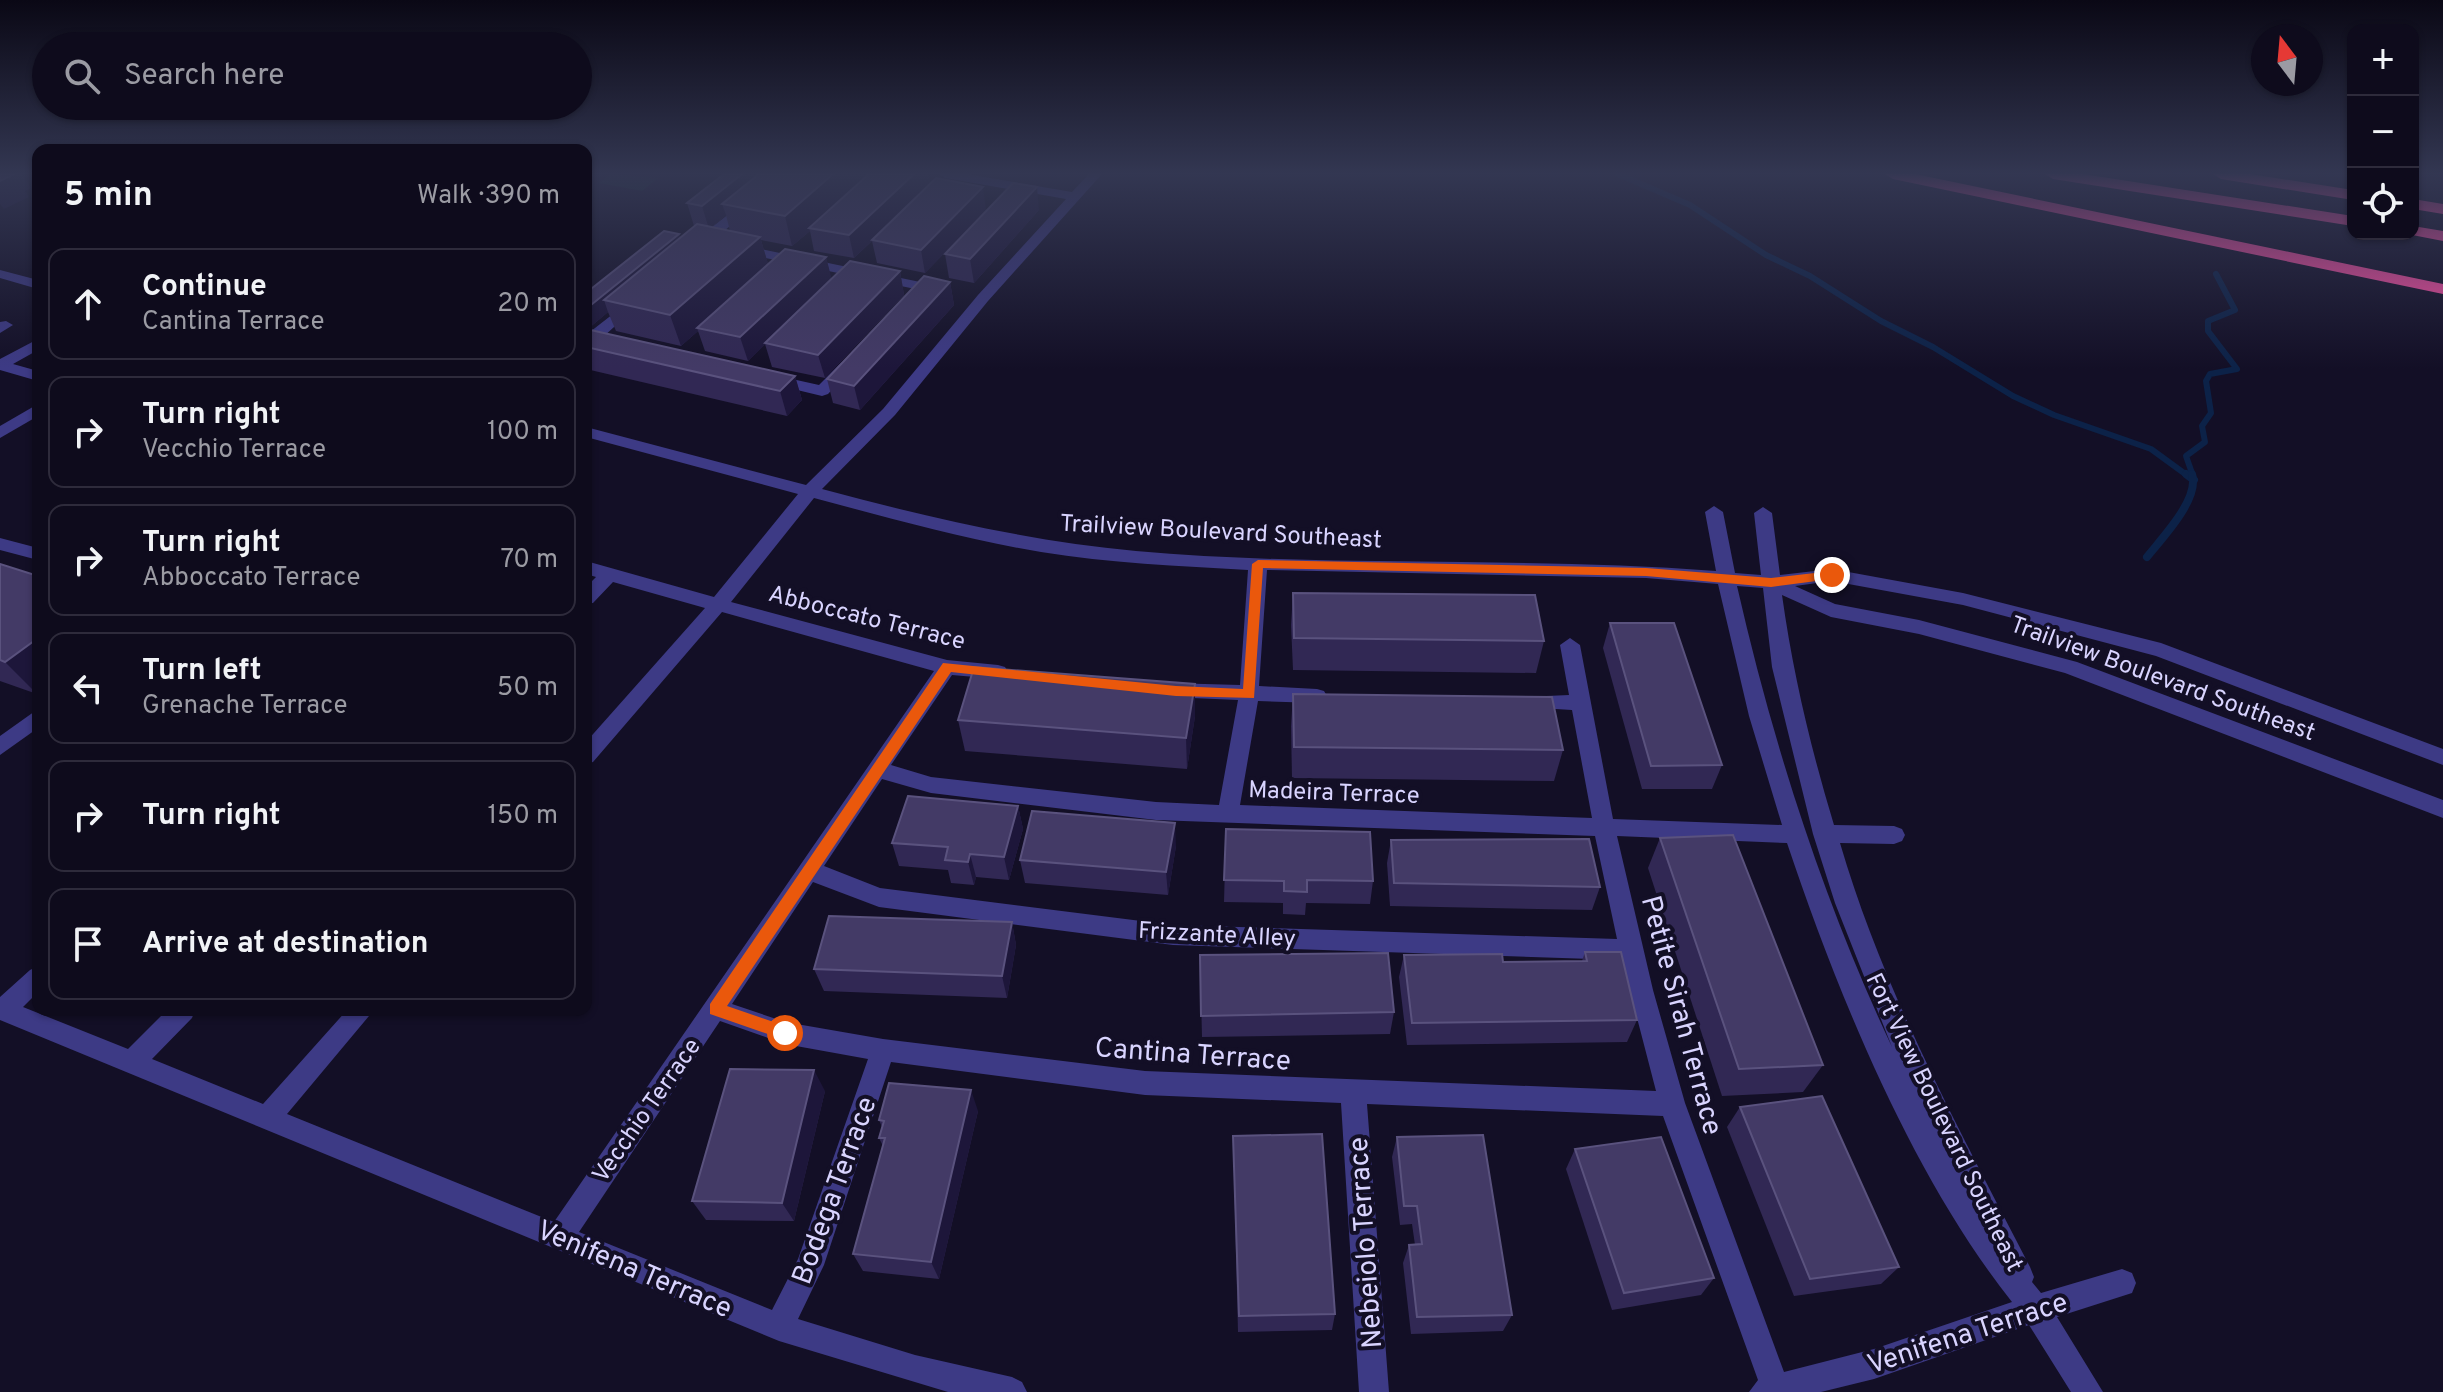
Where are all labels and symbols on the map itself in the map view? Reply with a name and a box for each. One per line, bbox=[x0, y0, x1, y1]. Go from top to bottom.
north arrow bbox=[2251, 24, 2323, 96]
street label: Trailview Boulevard Southeast bbox=[1059, 510, 1383, 556]
route end bbox=[1814, 557, 1850, 593]
street label: Abboccato Terrace bbox=[765, 580, 968, 658]
street label: Trailview Boulevard Southeast bbox=[2006, 611, 2319, 749]
street label: Madeira Terrace bbox=[1248, 776, 1420, 812]
street label: Petite Sirah Terrace bbox=[1631, 892, 1729, 1139]
street label: Frizzante Alley bbox=[1137, 917, 1296, 955]
street label: Fort View Boulevard Southeast bbox=[1858, 969, 2029, 1277]
route start bbox=[767, 1015, 803, 1051]
street label: Cantina Terrace bbox=[1094, 1031, 1292, 1081]
street label: Vecchio Terrace bbox=[587, 1033, 709, 1189]
street label: Bodega Terrace bbox=[785, 1092, 886, 1290]
street label: Nebeiolo Terrace bbox=[1342, 1136, 1392, 1350]
street label: Venifena Terrace bbox=[531, 1213, 737, 1328]
street label: Venifena Terrace bbox=[1863, 1286, 2073, 1384]

